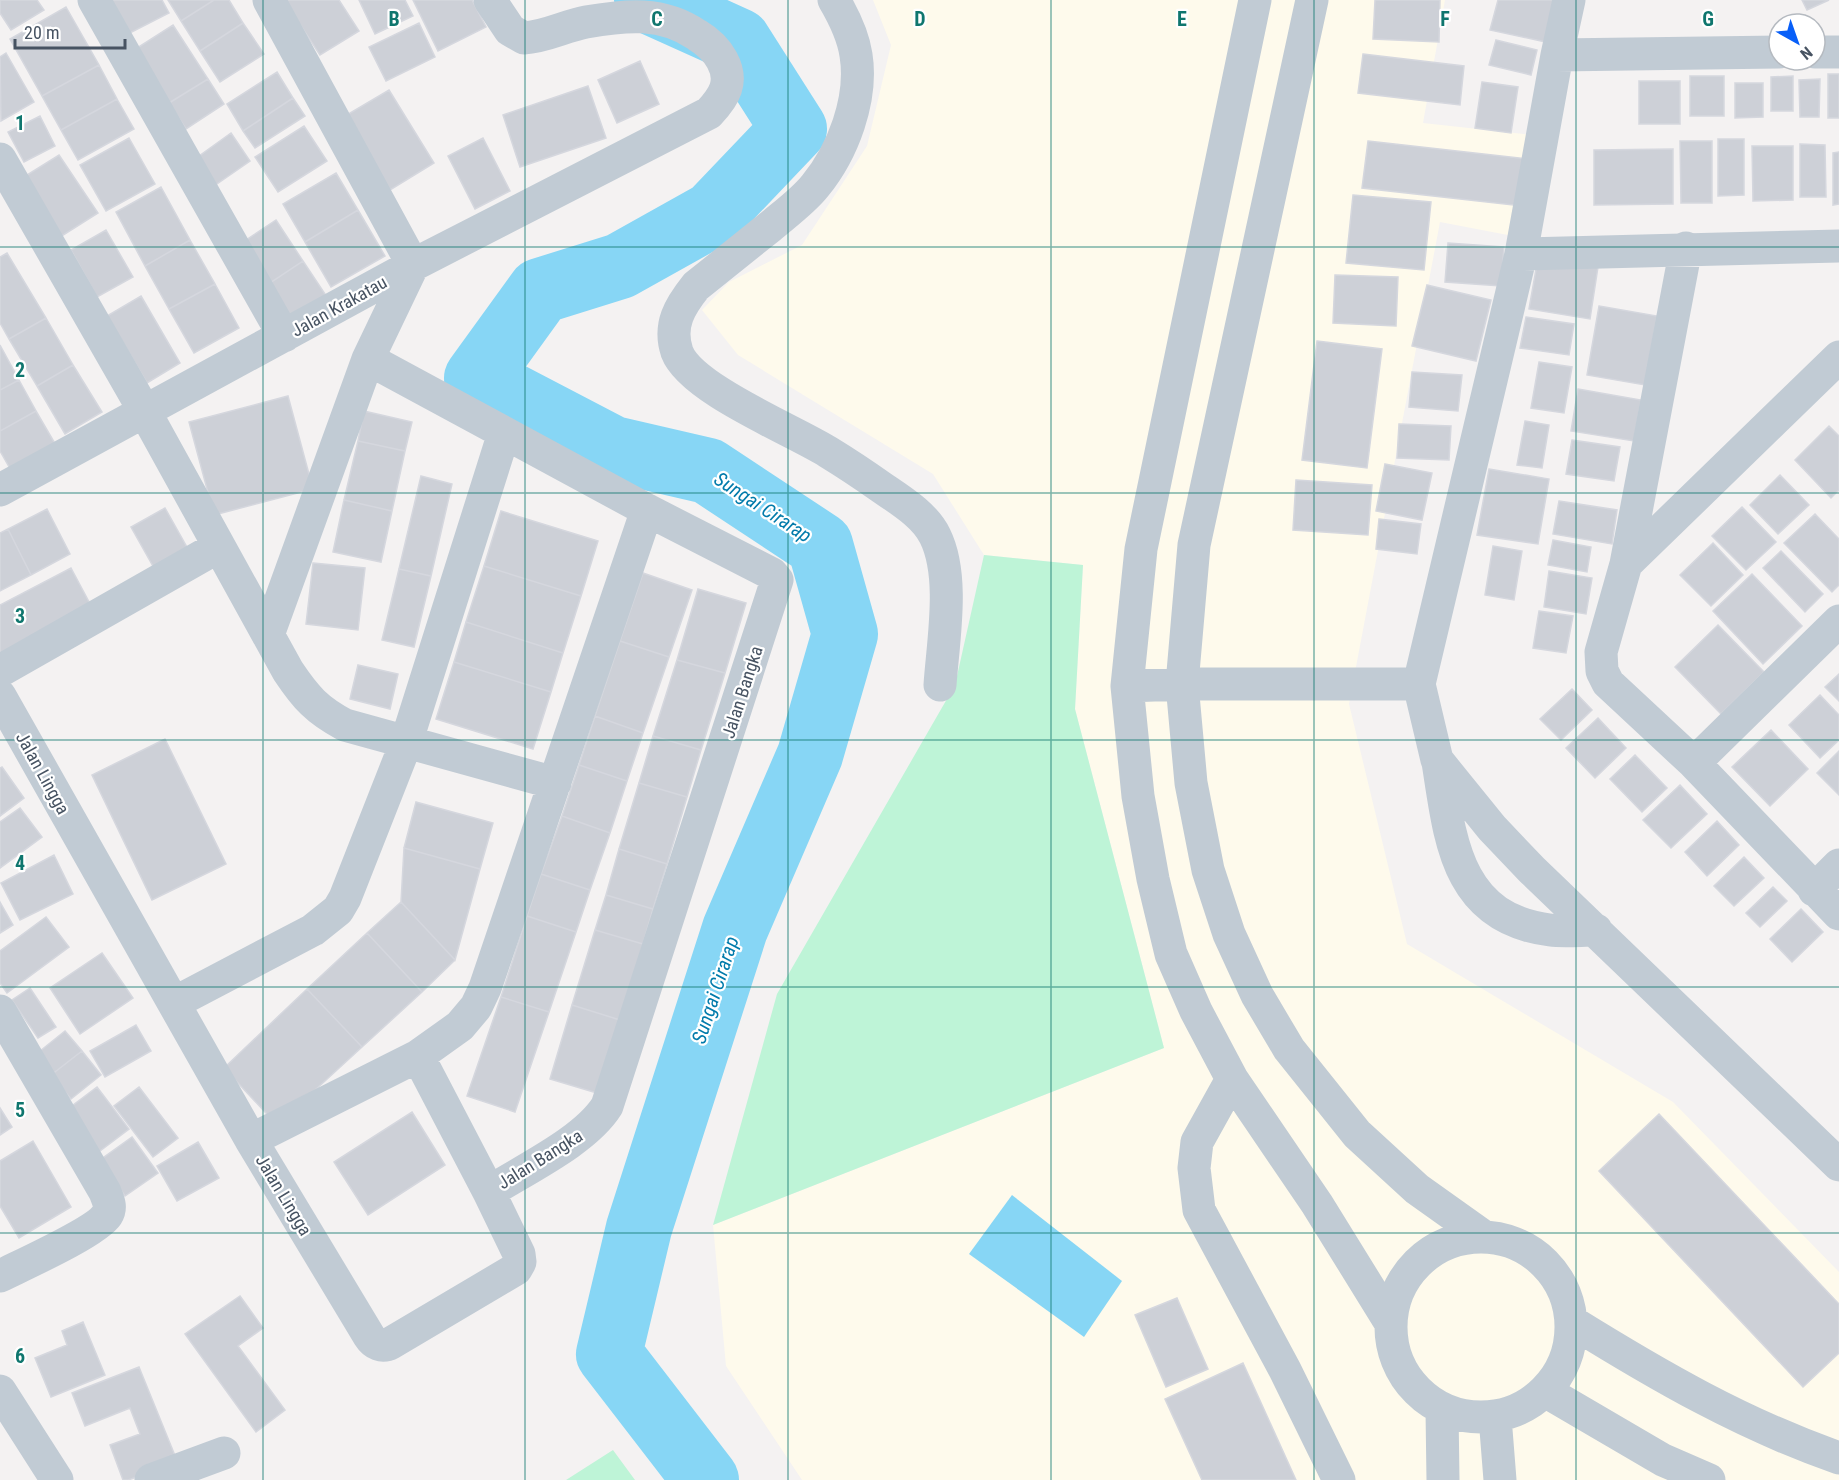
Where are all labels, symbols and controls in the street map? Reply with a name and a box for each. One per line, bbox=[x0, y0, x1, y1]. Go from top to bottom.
text: B bbox=[388, 7, 400, 31]
text: C bbox=[651, 7, 663, 31]
text: D bbox=[914, 7, 926, 31]
text: E bbox=[1177, 7, 1187, 31]
text: F bbox=[1440, 7, 1450, 31]
text: G bbox=[1702, 7, 1714, 31]
scale bar bbox=[15, 12, 124, 50]
north arrow bbox=[1767, 12, 1827, 72]
text: 20 m bbox=[24, 22, 59, 43]
text: N bbox=[1796, 43, 1816, 64]
text: 1 bbox=[15, 111, 25, 135]
street label: Jalan Krakatau bbox=[288, 271, 390, 341]
text: 2 bbox=[15, 358, 25, 382]
water label: Sungai Cirarap bbox=[710, 467, 816, 547]
text: 3 bbox=[15, 604, 25, 628]
street label: Jalan Bangka bbox=[717, 643, 767, 741]
street label: Jalan Lingga bbox=[12, 728, 74, 818]
text: 4 bbox=[15, 851, 25, 875]
water label: Sungai Cirarap bbox=[686, 933, 744, 1047]
text: 5 bbox=[15, 1098, 25, 1122]
street label: Jalan Bangka bbox=[494, 1125, 586, 1193]
street label: Jalan Lingga bbox=[252, 1151, 316, 1239]
text: 6 bbox=[15, 1344, 25, 1368]

